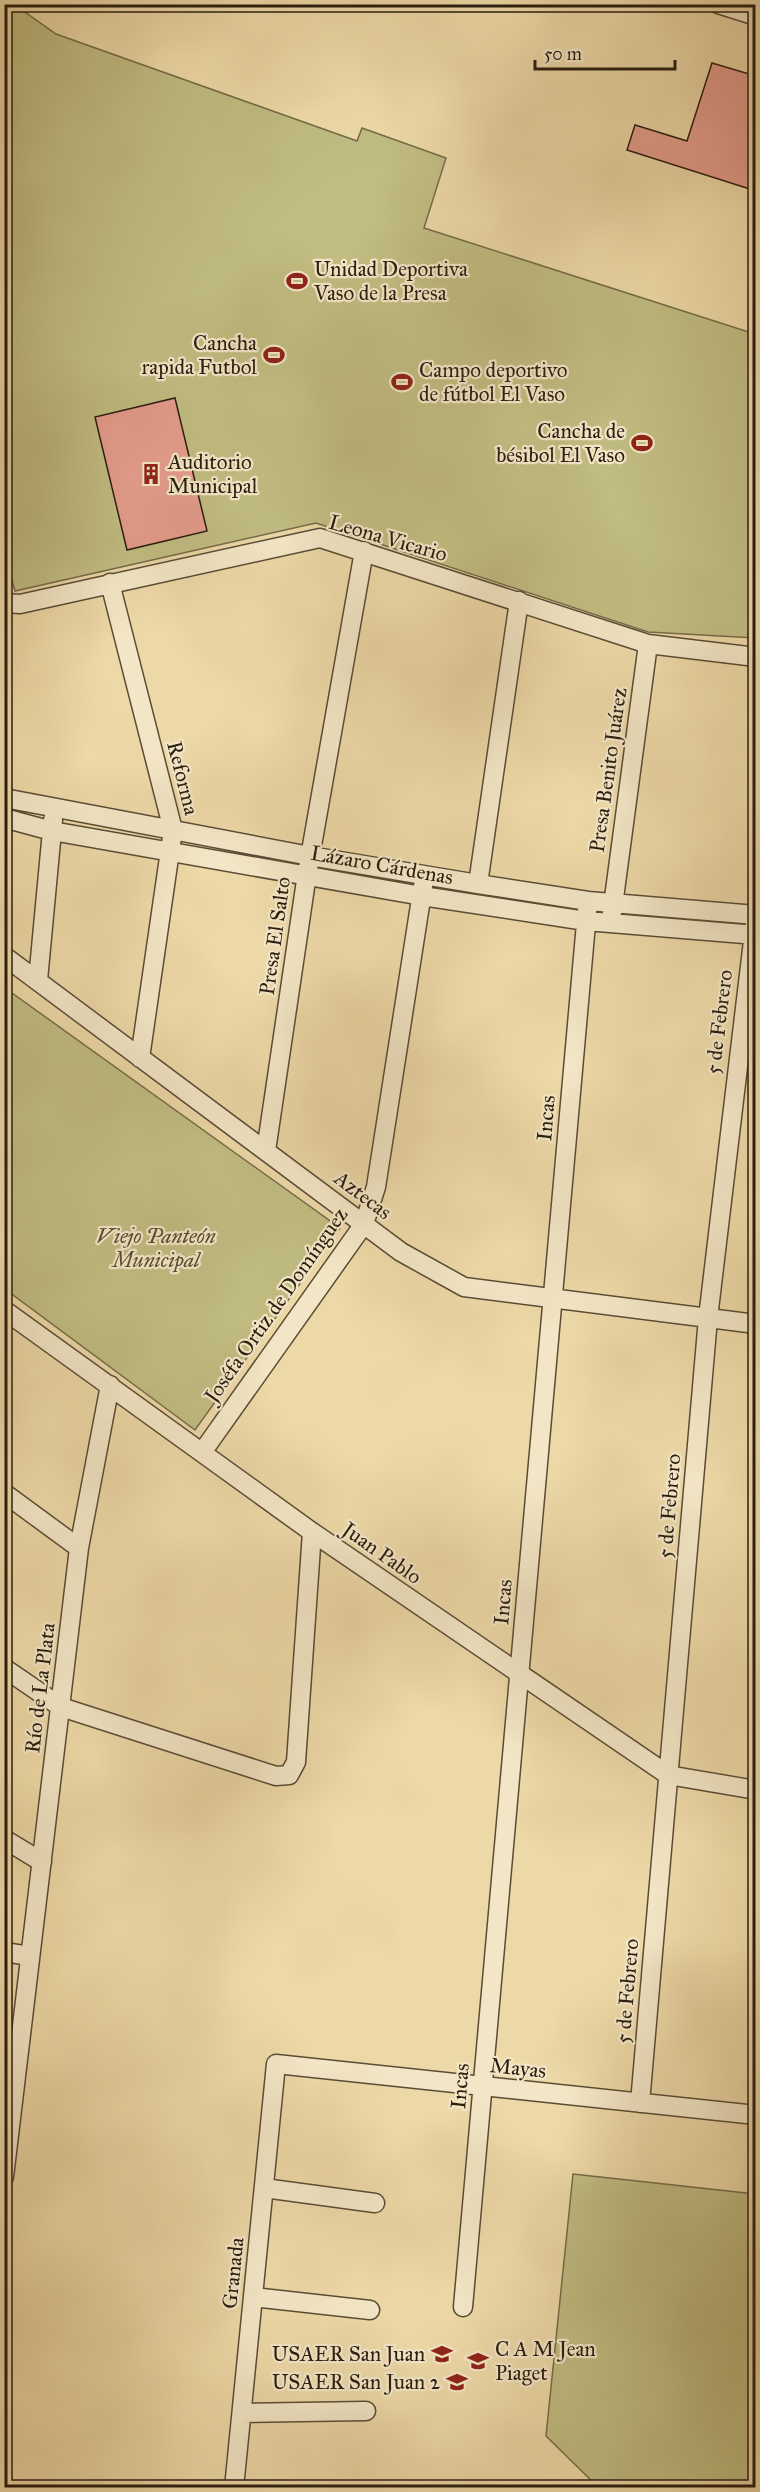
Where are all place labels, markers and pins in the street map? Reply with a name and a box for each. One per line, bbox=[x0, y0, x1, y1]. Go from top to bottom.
place label: Unidad Deportiva Vaso de la Presa bbox=[313, 256, 468, 306]
sports icon: Unidad Deportiva Vaso de la Presa bbox=[285, 269, 309, 293]
place label: Cancha rapida Futbol bbox=[141, 330, 257, 380]
sports icon: Cancha rapida Futbol bbox=[262, 343, 286, 367]
place label: Campo deportivo de fútbol El Vaso bbox=[419, 357, 568, 407]
sports icon: Campo deportivo de fútbol El Vaso bbox=[390, 370, 414, 394]
place label: Cancha de bésibol El Vaso bbox=[496, 418, 625, 468]
sports icon: Cancha de bésibol El Vaso bbox=[630, 431, 654, 455]
place label: Auditorio Municipal bbox=[167, 449, 258, 499]
building icon: Auditorio Municipal bbox=[139, 462, 163, 486]
place label: C A M Jean Piaget bbox=[495, 2336, 596, 2386]
place label: USAER San Juan bbox=[272, 2341, 425, 2367]
school or university icon: USAER San Juan bbox=[430, 2342, 454, 2366]
school or university icon: C A M Jean Piaget bbox=[466, 2349, 490, 2373]
place label: USAER San Juan 2 bbox=[272, 2369, 441, 2395]
school or university icon: USAER San Juan 2 bbox=[445, 2370, 469, 2394]

